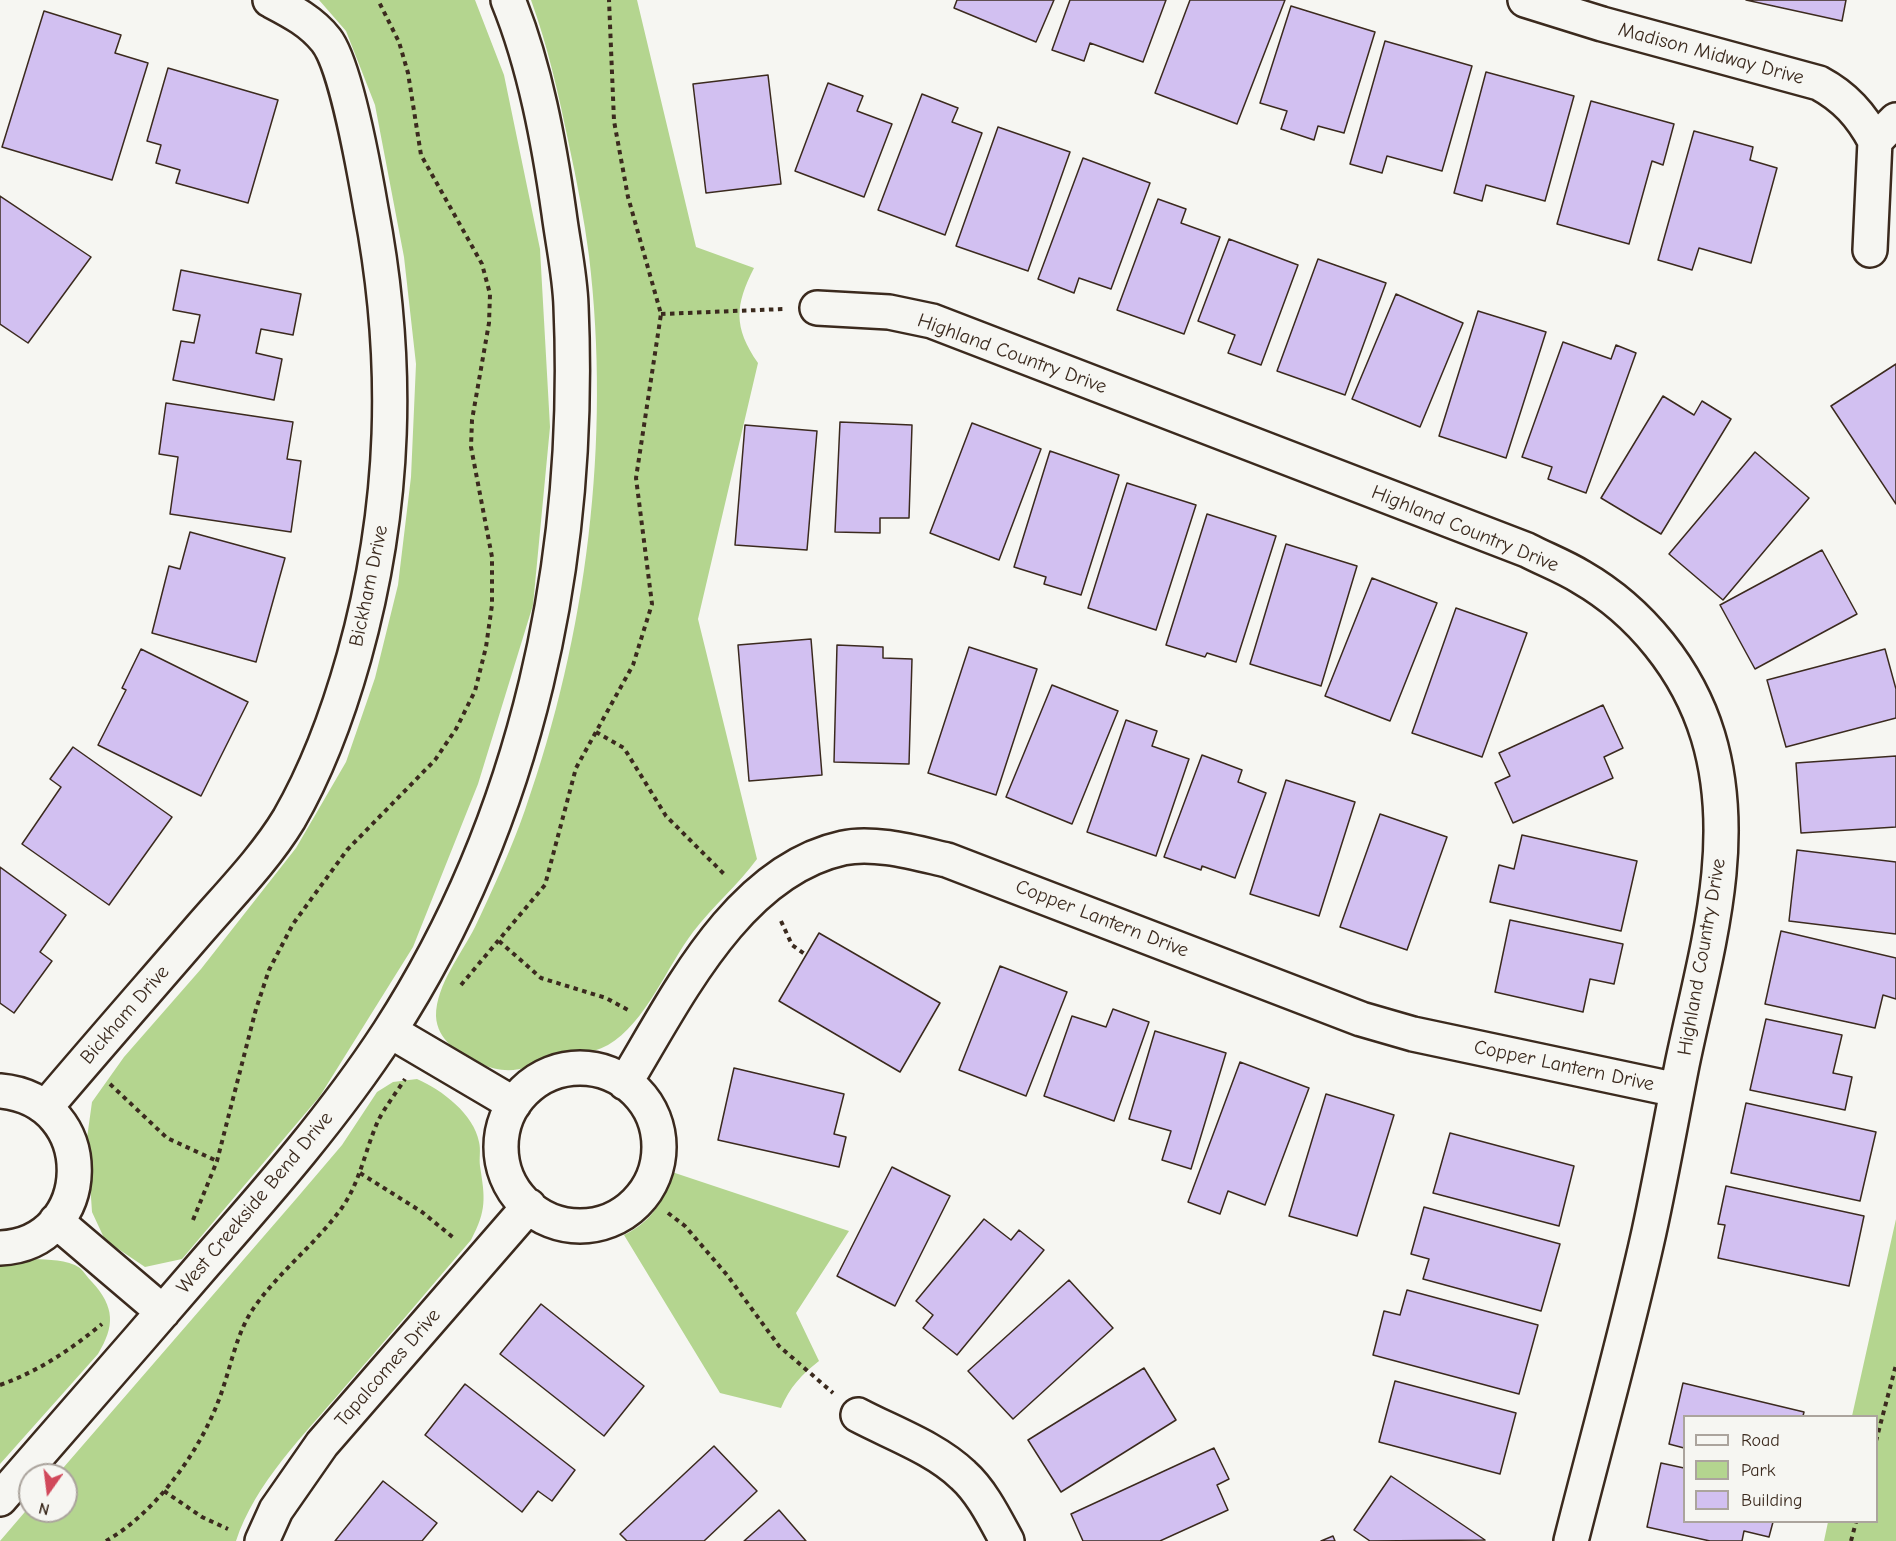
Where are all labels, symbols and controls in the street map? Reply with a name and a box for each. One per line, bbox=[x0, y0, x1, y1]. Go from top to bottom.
street label: Madison Midway Drive bbox=[1616, 18, 1806, 90]
street label: Highland Country Drive bbox=[914, 309, 1110, 399]
street label: Highland Country Drive bbox=[1368, 480, 1562, 578]
street label: Bickham Drive bbox=[344, 523, 394, 649]
street label: Highland Country Drive bbox=[1673, 857, 1731, 1057]
street label: Copper Lantern Drive bbox=[1012, 875, 1192, 963]
street label: Bickham Drive bbox=[75, 961, 175, 1069]
street label: Copper Lantern Drive bbox=[1472, 1035, 1656, 1097]
street label: West Creekside Bend Drive bbox=[172, 1107, 338, 1299]
street label: Tapalcomes Drive bbox=[330, 1304, 446, 1432]
legend bbox=[1683, 1415, 1878, 1523]
text: Road bbox=[1741, 1430, 1780, 1451]
text: Park bbox=[1741, 1460, 1775, 1481]
north arrow bbox=[18, 1463, 78, 1523]
text: Building bbox=[1741, 1490, 1803, 1511]
text: N bbox=[37, 1499, 51, 1519]

